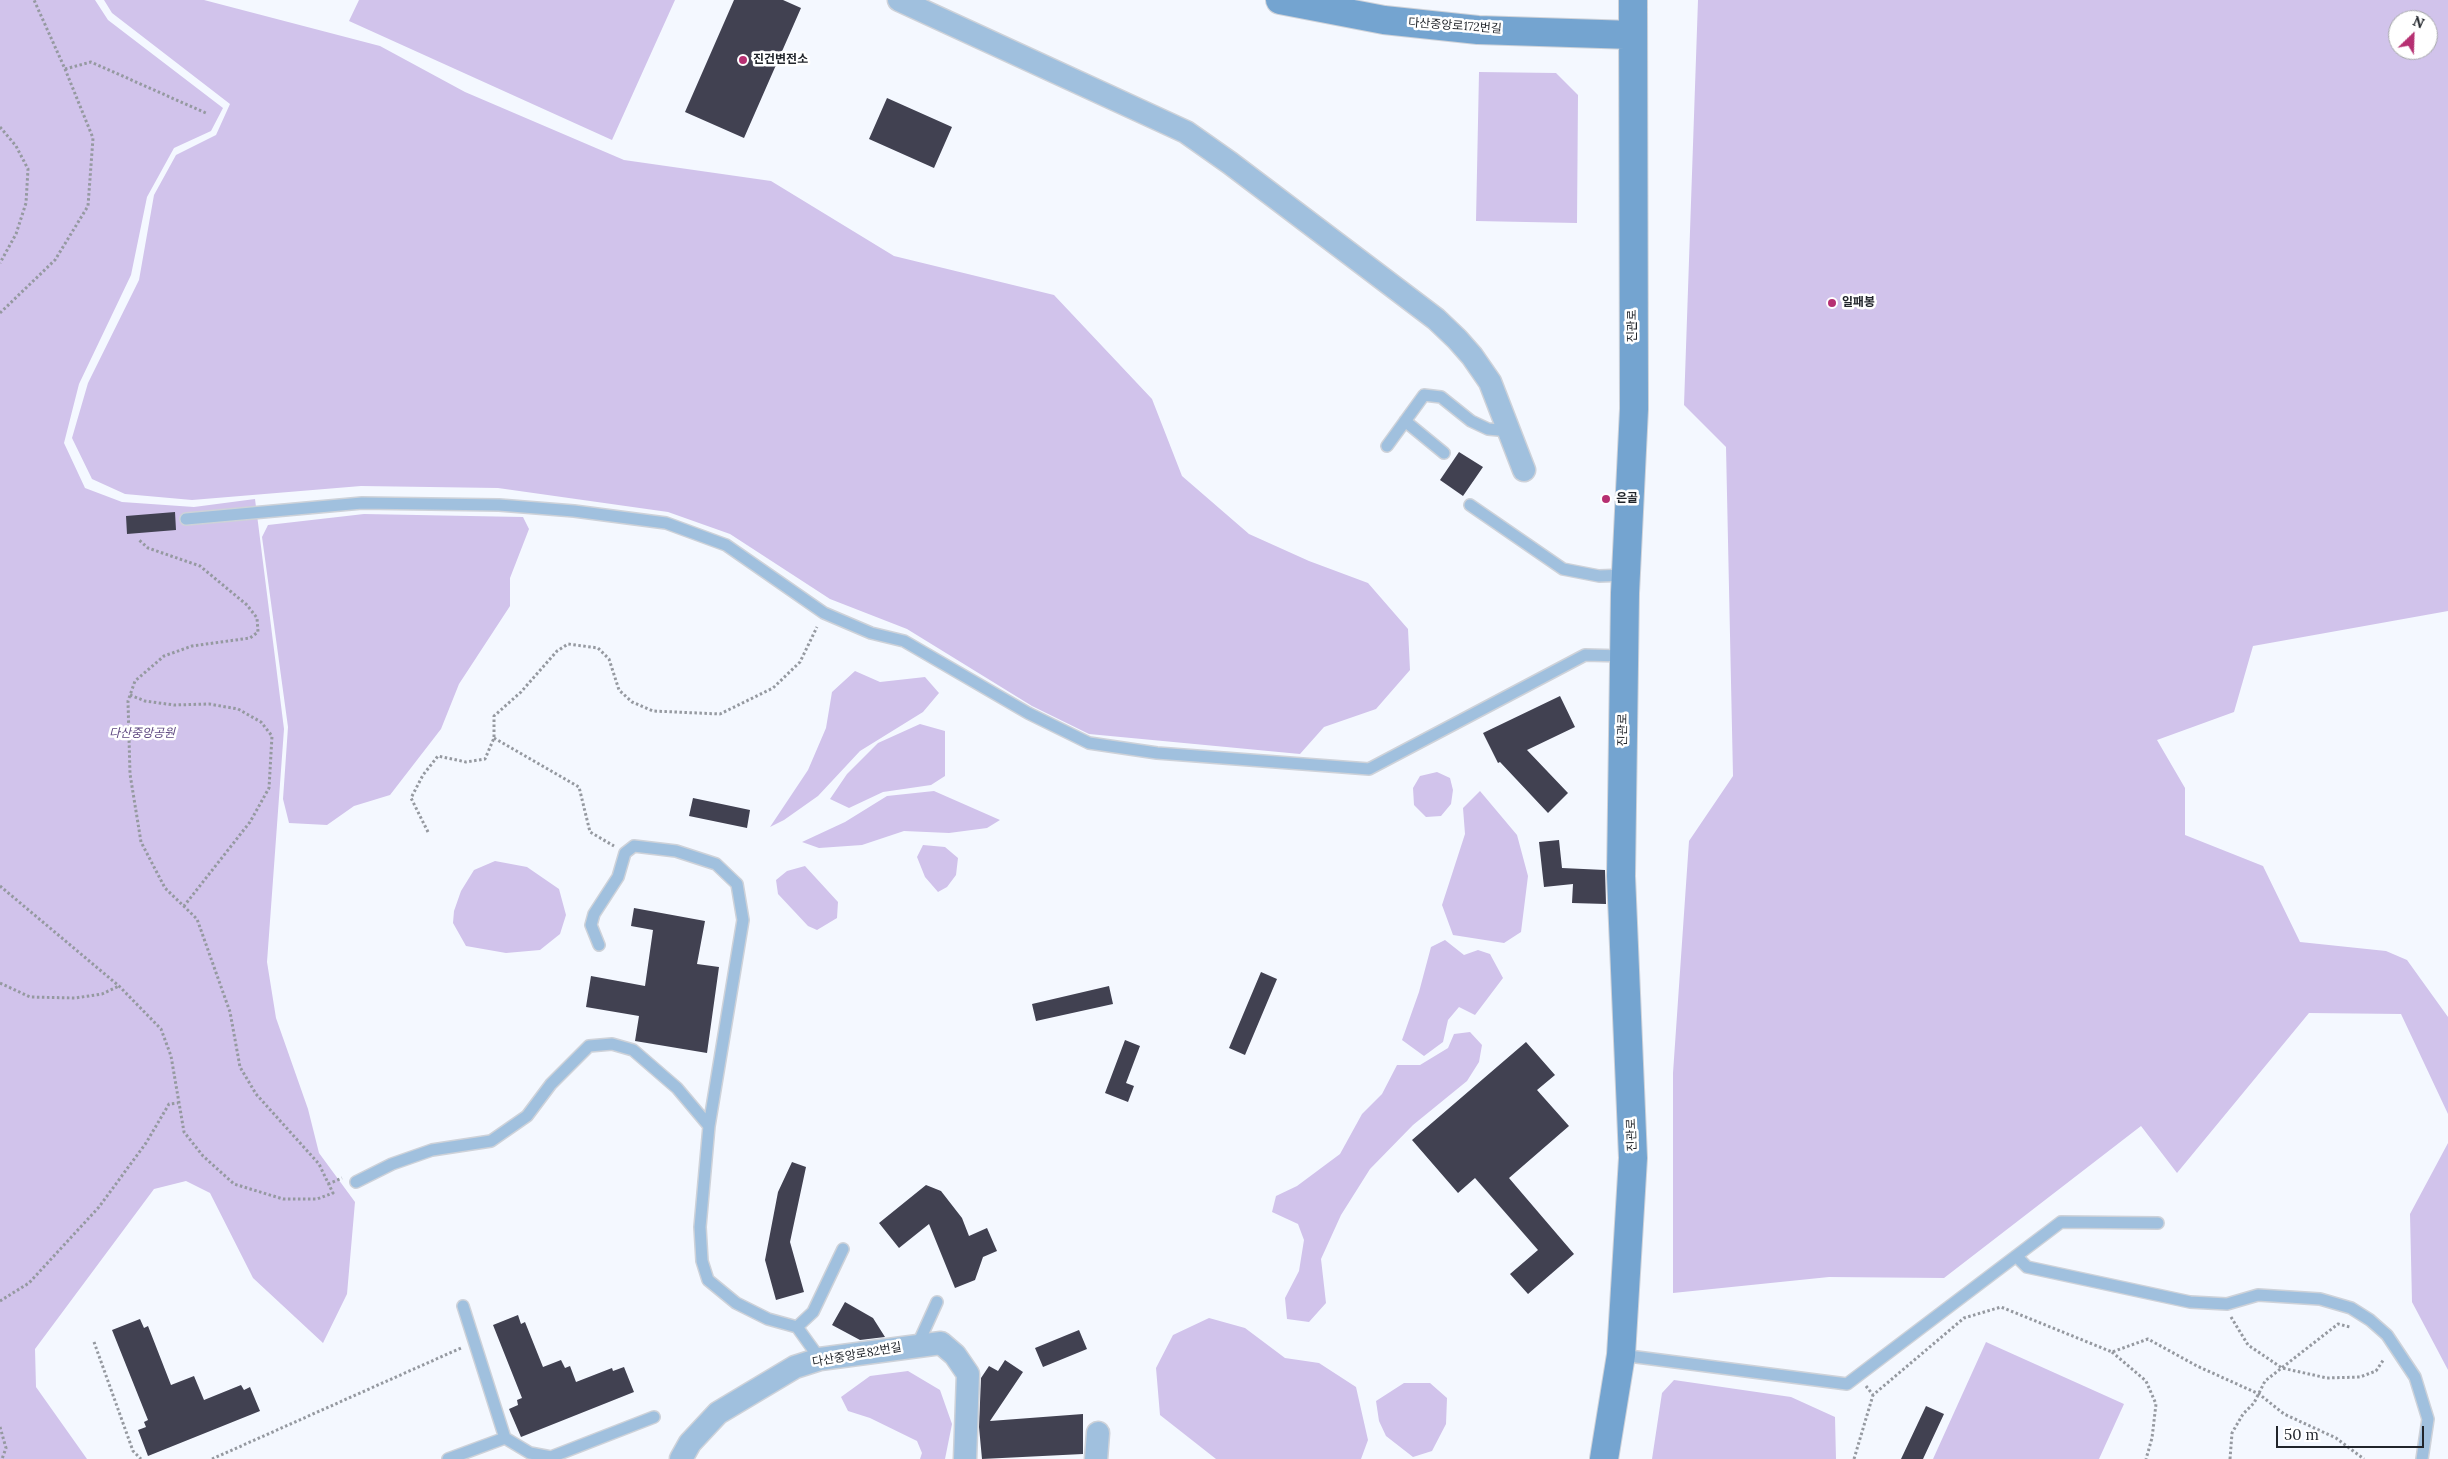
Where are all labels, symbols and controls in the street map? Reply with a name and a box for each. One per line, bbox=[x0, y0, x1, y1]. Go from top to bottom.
north arrow bbox=[2388, 10, 2438, 60]
text: N bbox=[2410, 12, 2427, 33]
street label: 다산중앙로172번길 bbox=[1408, 16, 1502, 36]
place label: 진건변전소 bbox=[753, 53, 808, 67]
marker: 진건변전소 bbox=[737, 54, 749, 66]
place label: 일패봉 bbox=[1842, 296, 1875, 310]
marker: 일패봉 bbox=[1826, 297, 1838, 309]
street label: 진관로 bbox=[1626, 309, 1640, 343]
place label: 은골 bbox=[1616, 492, 1638, 506]
marker: 은골 bbox=[1600, 493, 1612, 505]
street label: 진관로 bbox=[1616, 713, 1630, 747]
park label: 다산중앙공원 bbox=[109, 727, 175, 741]
street label: 진관로 bbox=[1624, 1118, 1640, 1152]
street label: 다산중앙로82번길 bbox=[811, 1340, 903, 1370]
scale bar bbox=[2278, 1416, 2426, 1448]
text: 50 m bbox=[2284, 1425, 2319, 1444]

